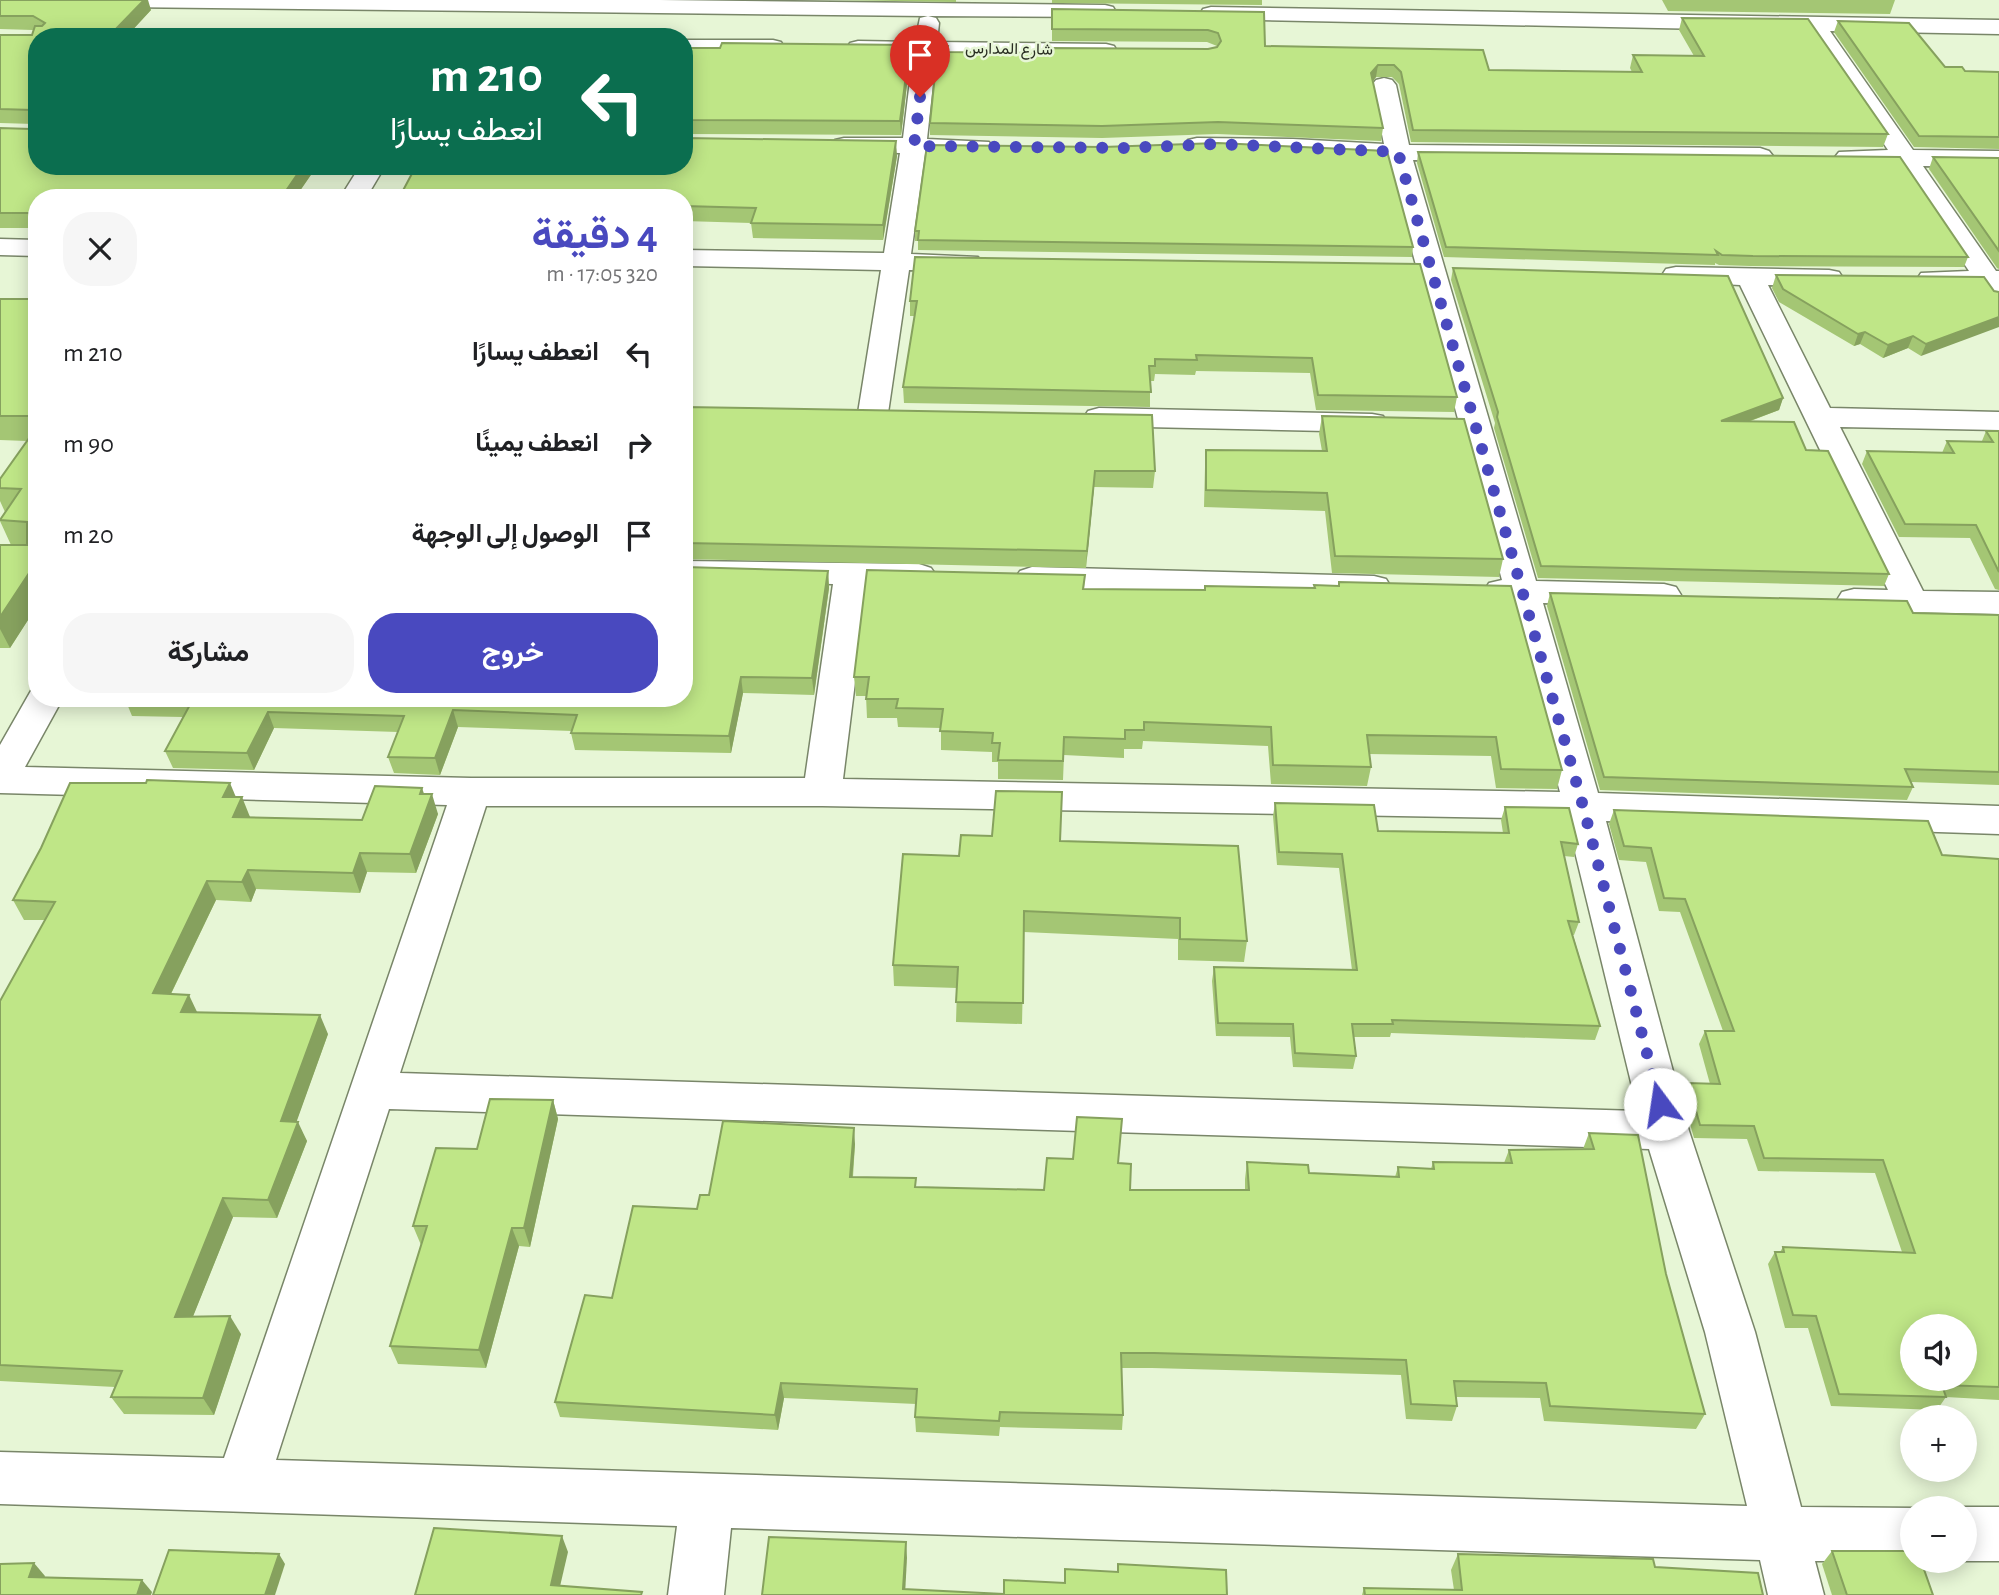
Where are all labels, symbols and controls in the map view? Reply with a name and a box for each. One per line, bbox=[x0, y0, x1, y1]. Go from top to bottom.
pin bbox=[890, 25, 950, 97]
icon: arrive bbox=[901, 36, 939, 74]
street label: شارع المدارس bbox=[965, 40, 1053, 61]
text: 210 m bbox=[430, 52, 543, 101]
icon: left bbox=[567, 56, 658, 147]
text: انعطف يسارًا bbox=[390, 114, 543, 146]
button: close bbox=[63, 212, 137, 286]
text: 4 دقيقة bbox=[531, 214, 658, 256]
text: 320 m · 17:05 bbox=[546, 263, 658, 286]
icon: left bbox=[620, 335, 658, 373]
text: انعطف يسارًا bbox=[472, 339, 599, 365]
text: 210 m bbox=[63, 340, 123, 366]
icon: right bbox=[620, 426, 658, 464]
text: انعطف يمينًا bbox=[475, 430, 599, 456]
text: 90 m bbox=[63, 431, 114, 457]
icon: arrive bbox=[620, 517, 658, 555]
text: الوصول إلى الوجهة bbox=[411, 521, 599, 547]
text: 20 m bbox=[63, 522, 114, 548]
button: مشاركة bbox=[63, 613, 354, 693]
button: خروج bbox=[368, 613, 658, 693]
position arrow bbox=[1623, 1067, 1697, 1141]
map controls bbox=[1900, 1314, 1977, 1573]
button: sound bbox=[1900, 1314, 1977, 1391]
button: + bbox=[1900, 1405, 1977, 1482]
button: − bbox=[1900, 1496, 1977, 1573]

